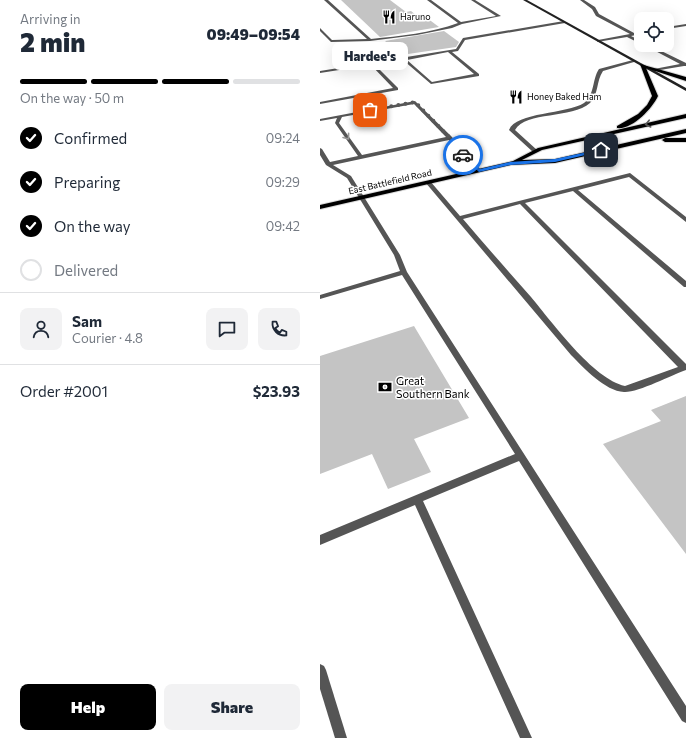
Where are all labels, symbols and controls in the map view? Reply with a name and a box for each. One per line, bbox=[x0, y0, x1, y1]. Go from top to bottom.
restaurant icon: Haruno bbox=[381, 9, 397, 25]
text: Arriving in bbox=[20, 11, 80, 27]
place label: Haruno bbox=[400, 11, 431, 22]
map controls bbox=[634, 12, 674, 52]
button: locate bbox=[634, 12, 674, 52]
text: 09:49–09:54 bbox=[207, 25, 300, 43]
text: 2 min bbox=[20, 26, 85, 57]
callout: Hardee's bbox=[332, 42, 408, 70]
text: Hardee's bbox=[344, 48, 396, 64]
restaurant icon: Honey Baked Ham bbox=[508, 89, 524, 105]
text: On the way · 50 m bbox=[20, 90, 124, 106]
place label: Honey Baked Ham bbox=[527, 91, 602, 102]
pin bbox=[353, 93, 387, 127]
icon: bag bbox=[359, 99, 381, 121]
one-way arrow bbox=[645, 120, 651, 128]
icon: check bbox=[20, 127, 42, 149]
text: Confirmed bbox=[54, 129, 127, 147]
text: 09:24 bbox=[266, 130, 300, 146]
one-way arrow bbox=[342, 132, 349, 139]
pin bbox=[584, 133, 618, 167]
courier bbox=[443, 135, 483, 175]
icon: home bbox=[590, 139, 612, 161]
icon: car bbox=[452, 144, 474, 166]
street label: East Battlefield Road bbox=[347, 167, 433, 196]
icon: check bbox=[20, 171, 42, 193]
text: Preparing bbox=[54, 173, 120, 191]
text: 09:29 bbox=[265, 174, 300, 190]
icon: check bbox=[20, 215, 42, 237]
text: On the way bbox=[54, 217, 131, 235]
text: 09:42 bbox=[266, 218, 300, 234]
text: Delivered bbox=[54, 261, 118, 279]
button: person bbox=[20, 308, 62, 350]
button: chat bbox=[206, 308, 248, 350]
button: phone bbox=[258, 308, 300, 350]
text: Sam bbox=[72, 312, 102, 330]
text: Courier · 4.8 bbox=[72, 330, 143, 346]
place label: Great Southern Bank bbox=[396, 374, 470, 400]
bank icon: Great Southern Bank bbox=[377, 379, 393, 395]
text: Order #2001 bbox=[20, 382, 108, 400]
text: $23.93 bbox=[253, 382, 300, 400]
button: Help bbox=[20, 684, 156, 730]
button: Share bbox=[164, 684, 300, 730]

